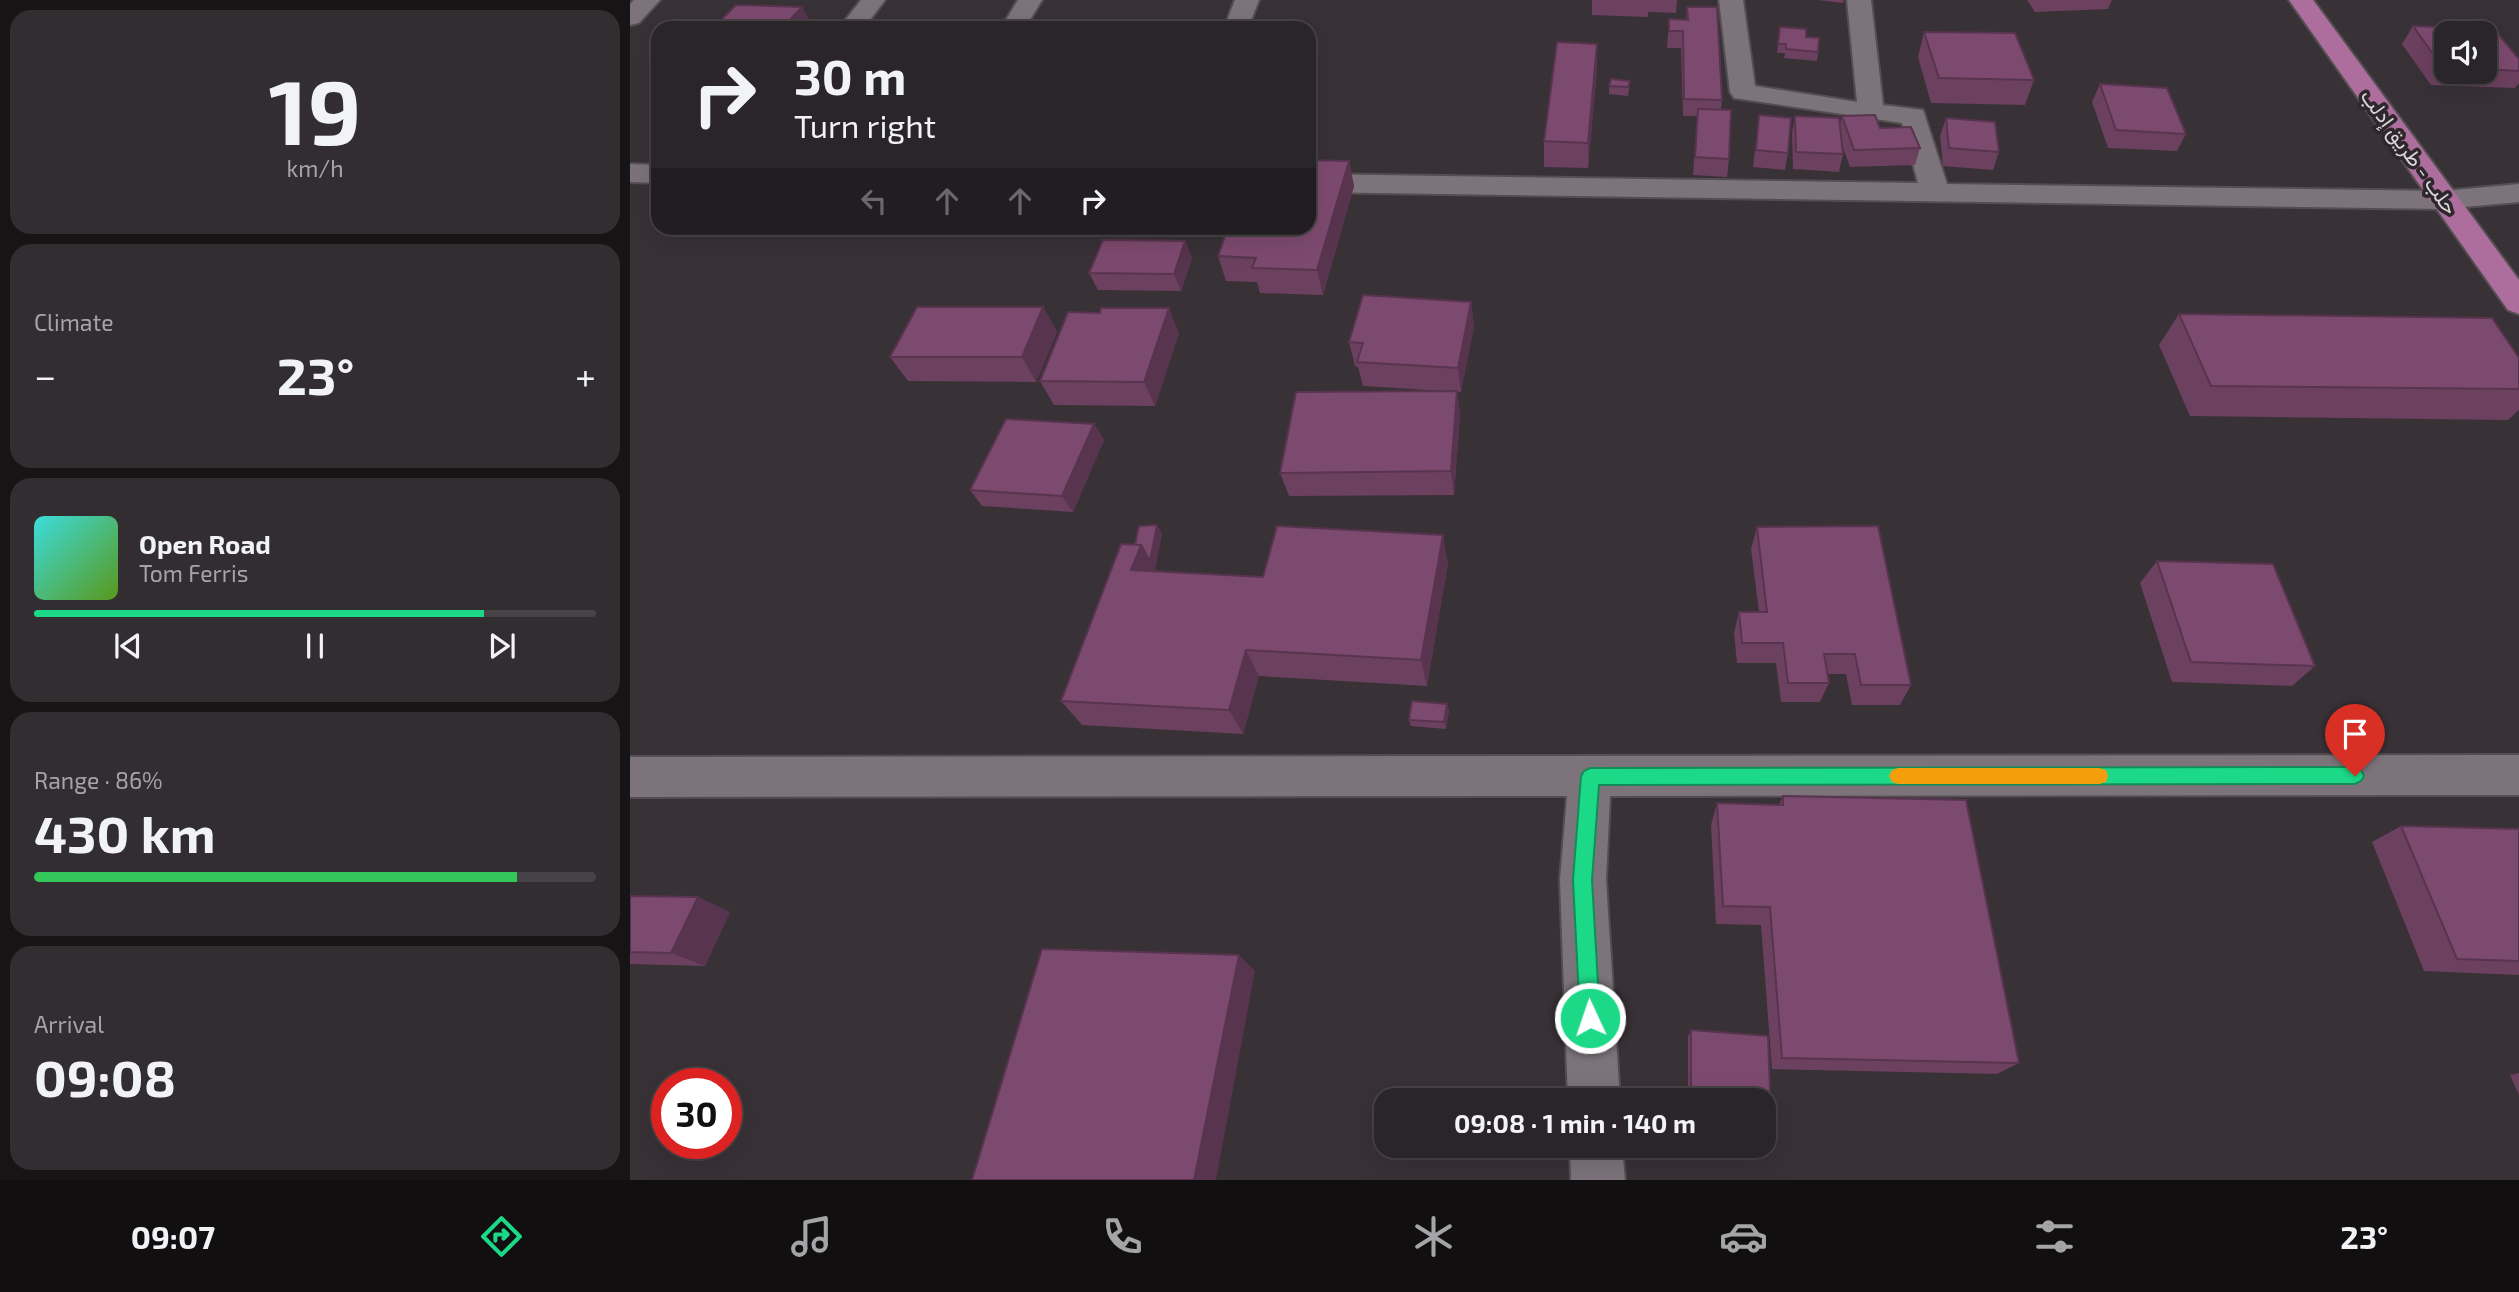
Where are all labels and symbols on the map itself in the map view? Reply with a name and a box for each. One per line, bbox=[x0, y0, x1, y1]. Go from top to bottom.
street label: حلب - طريق إدلب bbox=[2354, 84, 2464, 220]
pin bbox=[2325, 704, 2385, 776]
position arrow bbox=[1553, 981, 1627, 1055]
speed limit sign: 30 bbox=[651, 1068, 742, 1159]

